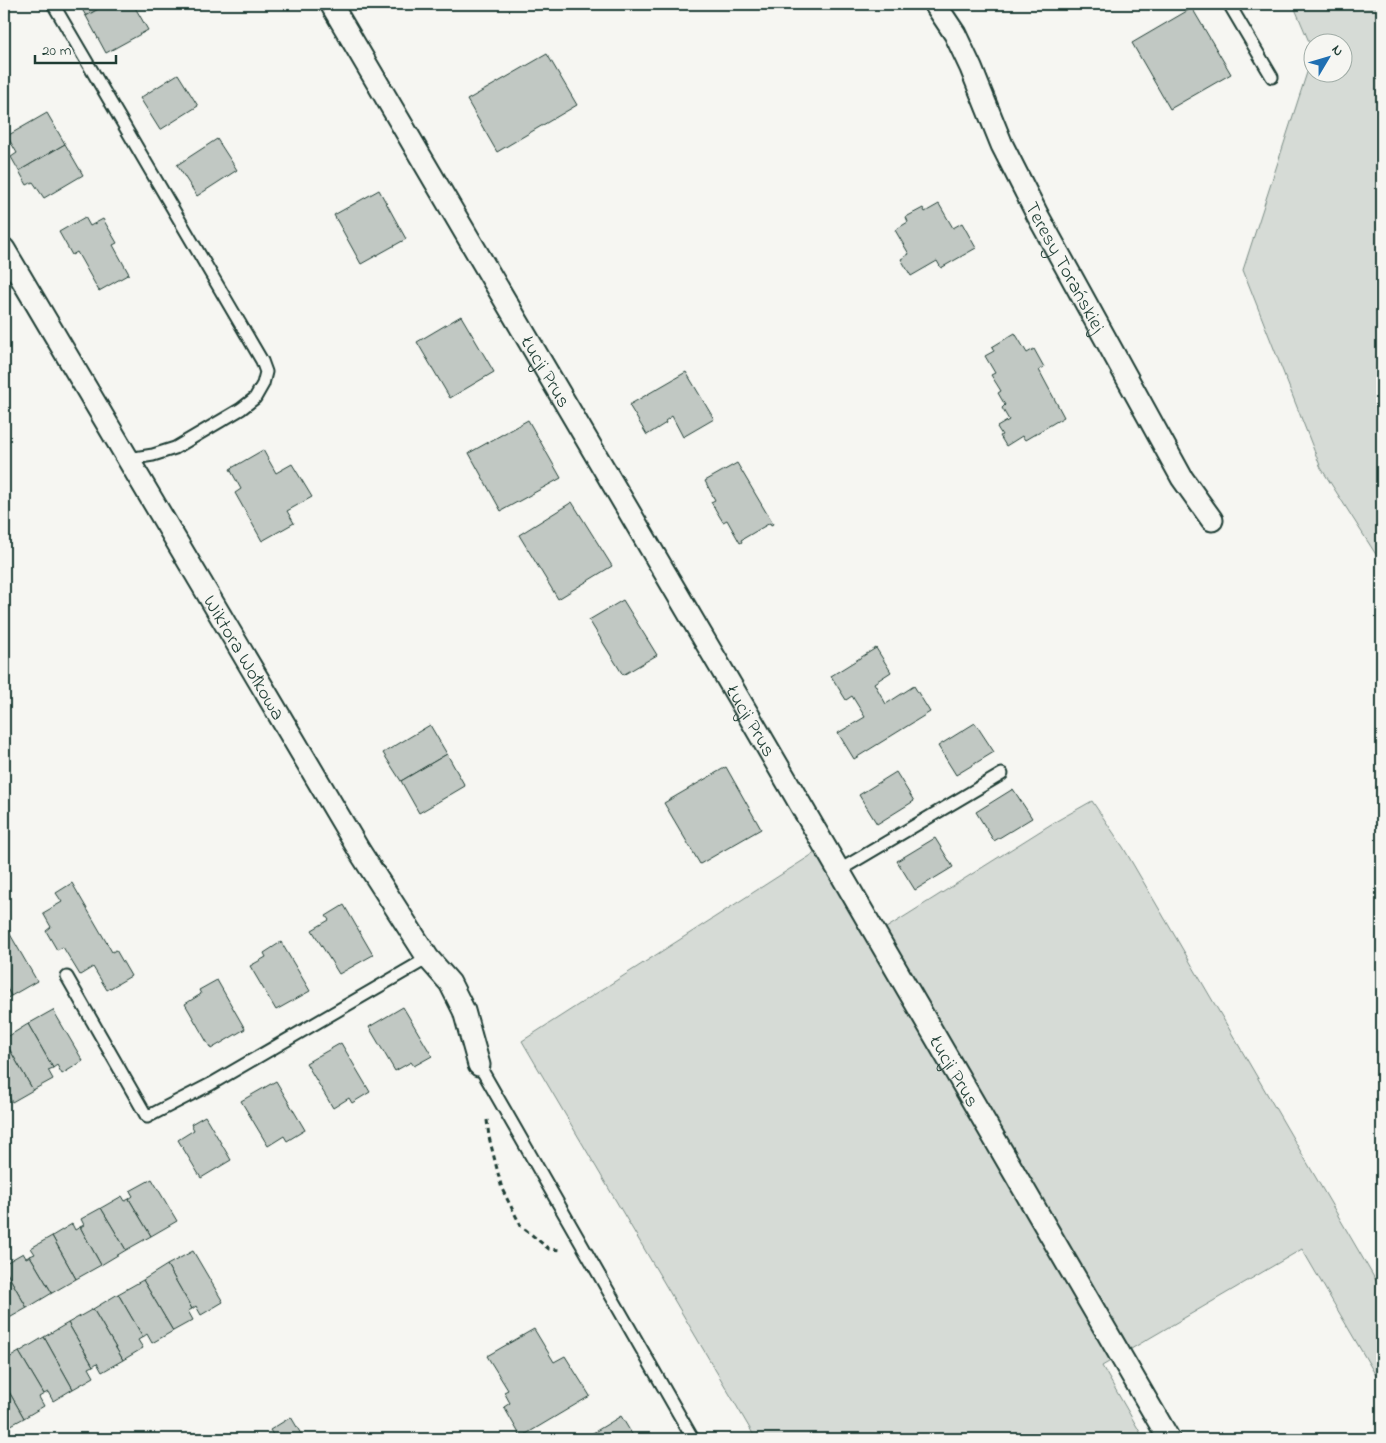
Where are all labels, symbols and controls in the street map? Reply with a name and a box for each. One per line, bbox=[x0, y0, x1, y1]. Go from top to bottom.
scale bar bbox=[35, 32, 116, 64]
north arrow bbox=[1304, 32, 1354, 82]
text: 20 m bbox=[42, 40, 72, 62]
text: N bbox=[1326, 41, 1348, 61]
street label: Teresy Torańskiej bbox=[1016, 197, 1112, 339]
street label: Łucji Prus bbox=[512, 331, 577, 414]
street label: Wiktora Wołkowa bbox=[194, 590, 291, 727]
street label: Łucji Prus bbox=[717, 680, 782, 763]
street label: Łucji Prus bbox=[920, 1030, 985, 1113]

